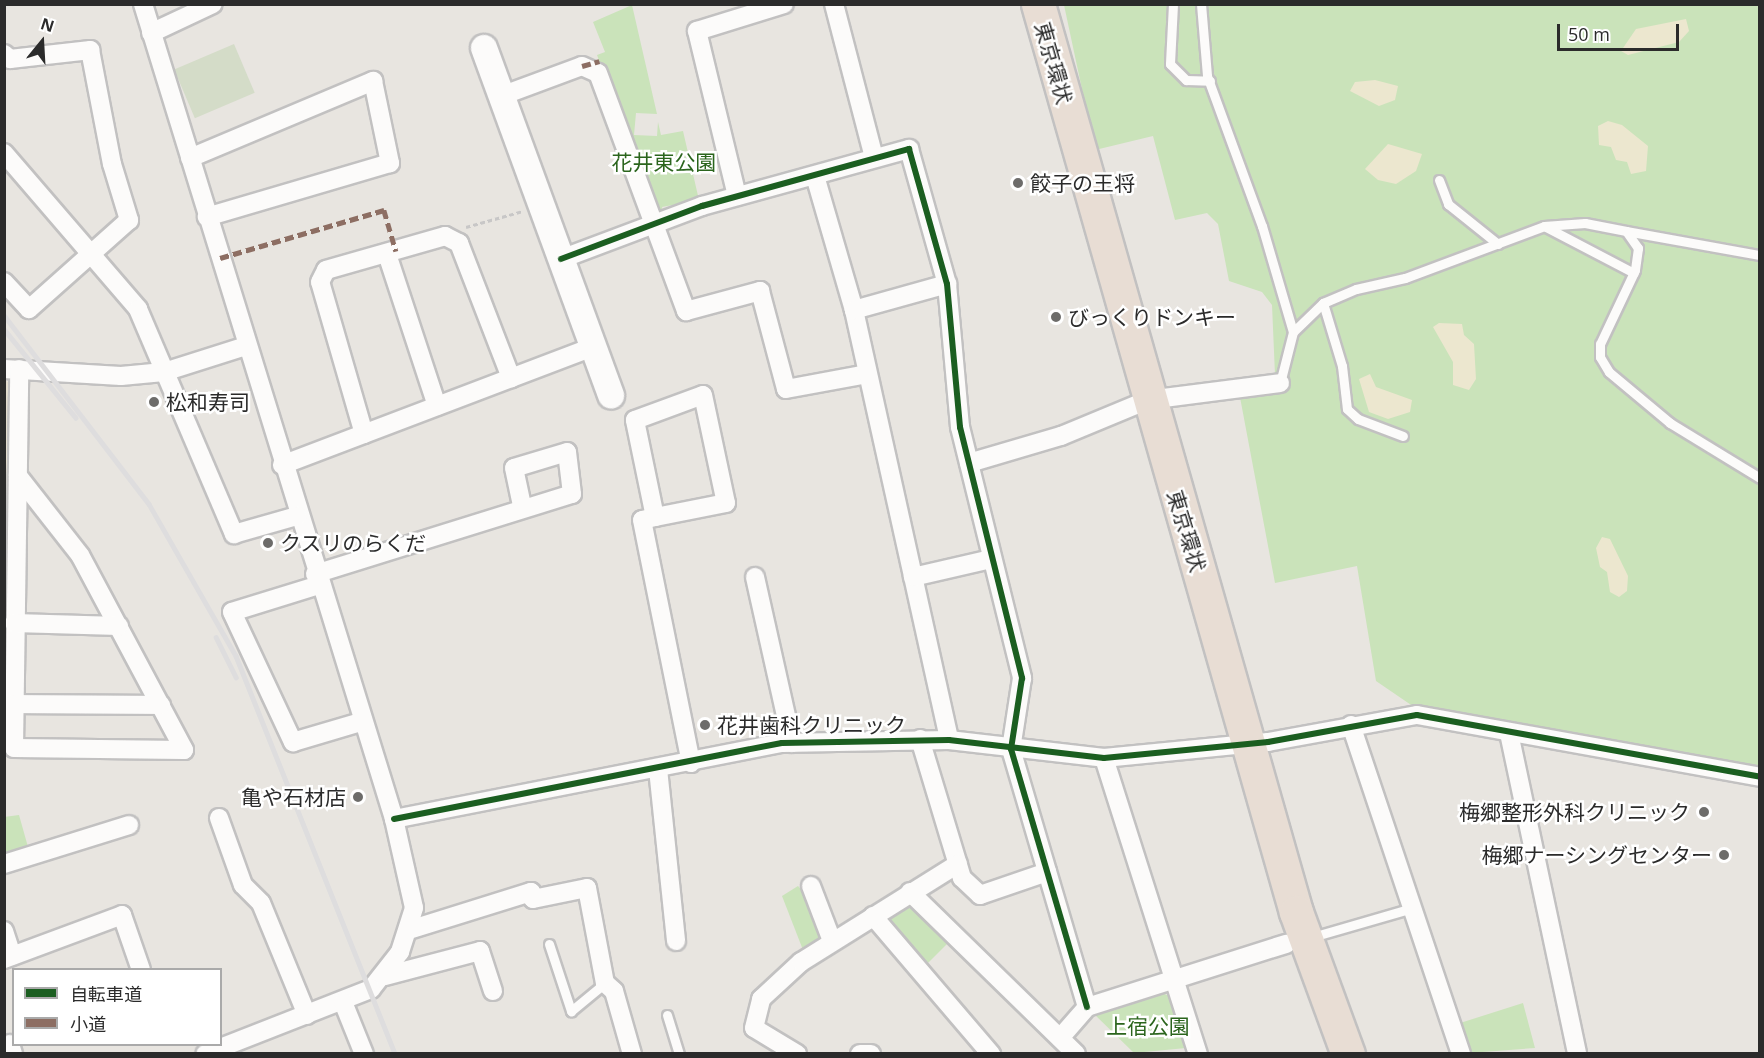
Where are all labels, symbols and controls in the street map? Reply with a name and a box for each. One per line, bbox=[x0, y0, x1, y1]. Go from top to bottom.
north arrow bbox=[12, 12, 72, 72]
text: N bbox=[38, 12, 57, 37]
scale bar bbox=[1560, 12, 1682, 50]
street label: 東京環状 bbox=[1030, 19, 1078, 107]
text: 50 m bbox=[1568, 22, 1610, 46]
park label: 花井東公園 bbox=[612, 149, 716, 175]
place label: 餃子の王将 bbox=[1030, 170, 1135, 196]
marker: 餃子の王将 bbox=[1011, 176, 1025, 190]
place label: びっくりドンキー bbox=[1068, 304, 1236, 330]
marker: びっくりドンキー bbox=[1049, 310, 1063, 324]
place label: 松和寿司 bbox=[166, 389, 250, 415]
marker: 松和寿司 bbox=[147, 395, 161, 409]
street label: 東京環状 bbox=[1163, 487, 1211, 575]
place label: クスリのらくだ bbox=[280, 530, 427, 556]
marker: クスリのらくだ bbox=[261, 536, 275, 550]
place label: 花井歯科クリニック bbox=[717, 712, 906, 738]
marker: 花井歯科クリニック bbox=[698, 718, 712, 732]
place label: 亀や石材店 bbox=[241, 784, 346, 810]
marker: 亀や石材店 bbox=[351, 790, 365, 804]
place label: 梅郷整形外科クリニック bbox=[1459, 799, 1690, 825]
marker: 梅郷整形外科クリニック bbox=[1695, 803, 1713, 821]
place label: 梅郷ナーシングセンター bbox=[1481, 842, 1712, 868]
marker: 梅郷ナーシングセンター bbox=[1717, 848, 1731, 862]
legend bbox=[12, 968, 222, 1046]
text: 自転車道 bbox=[70, 982, 142, 1006]
text: 小道 bbox=[70, 1012, 106, 1036]
park label: 上宿公園 bbox=[1106, 1013, 1190, 1039]

